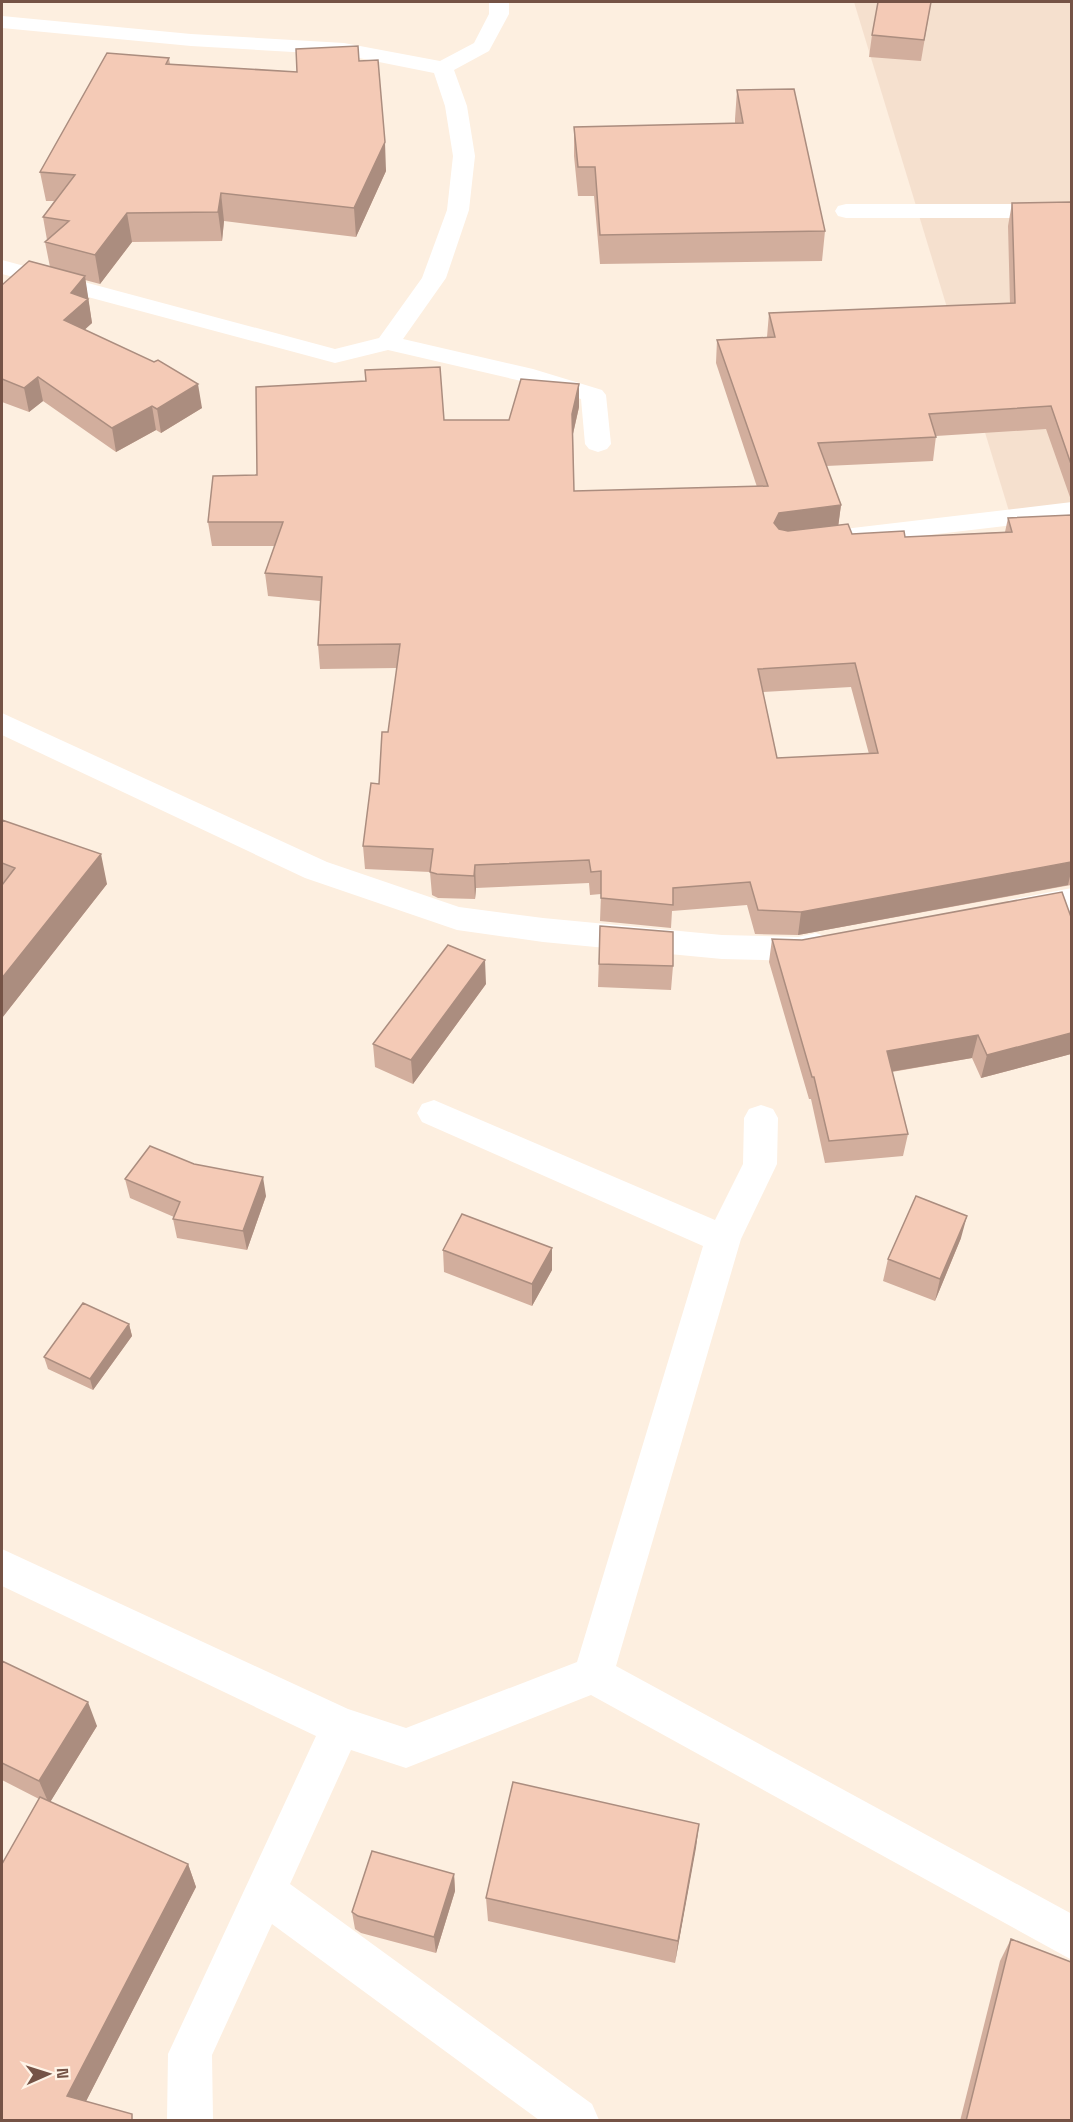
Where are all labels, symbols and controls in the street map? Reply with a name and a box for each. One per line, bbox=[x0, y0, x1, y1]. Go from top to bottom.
north arrow bbox=[18, 2044, 78, 2104]
text: N bbox=[52, 2067, 73, 2079]

